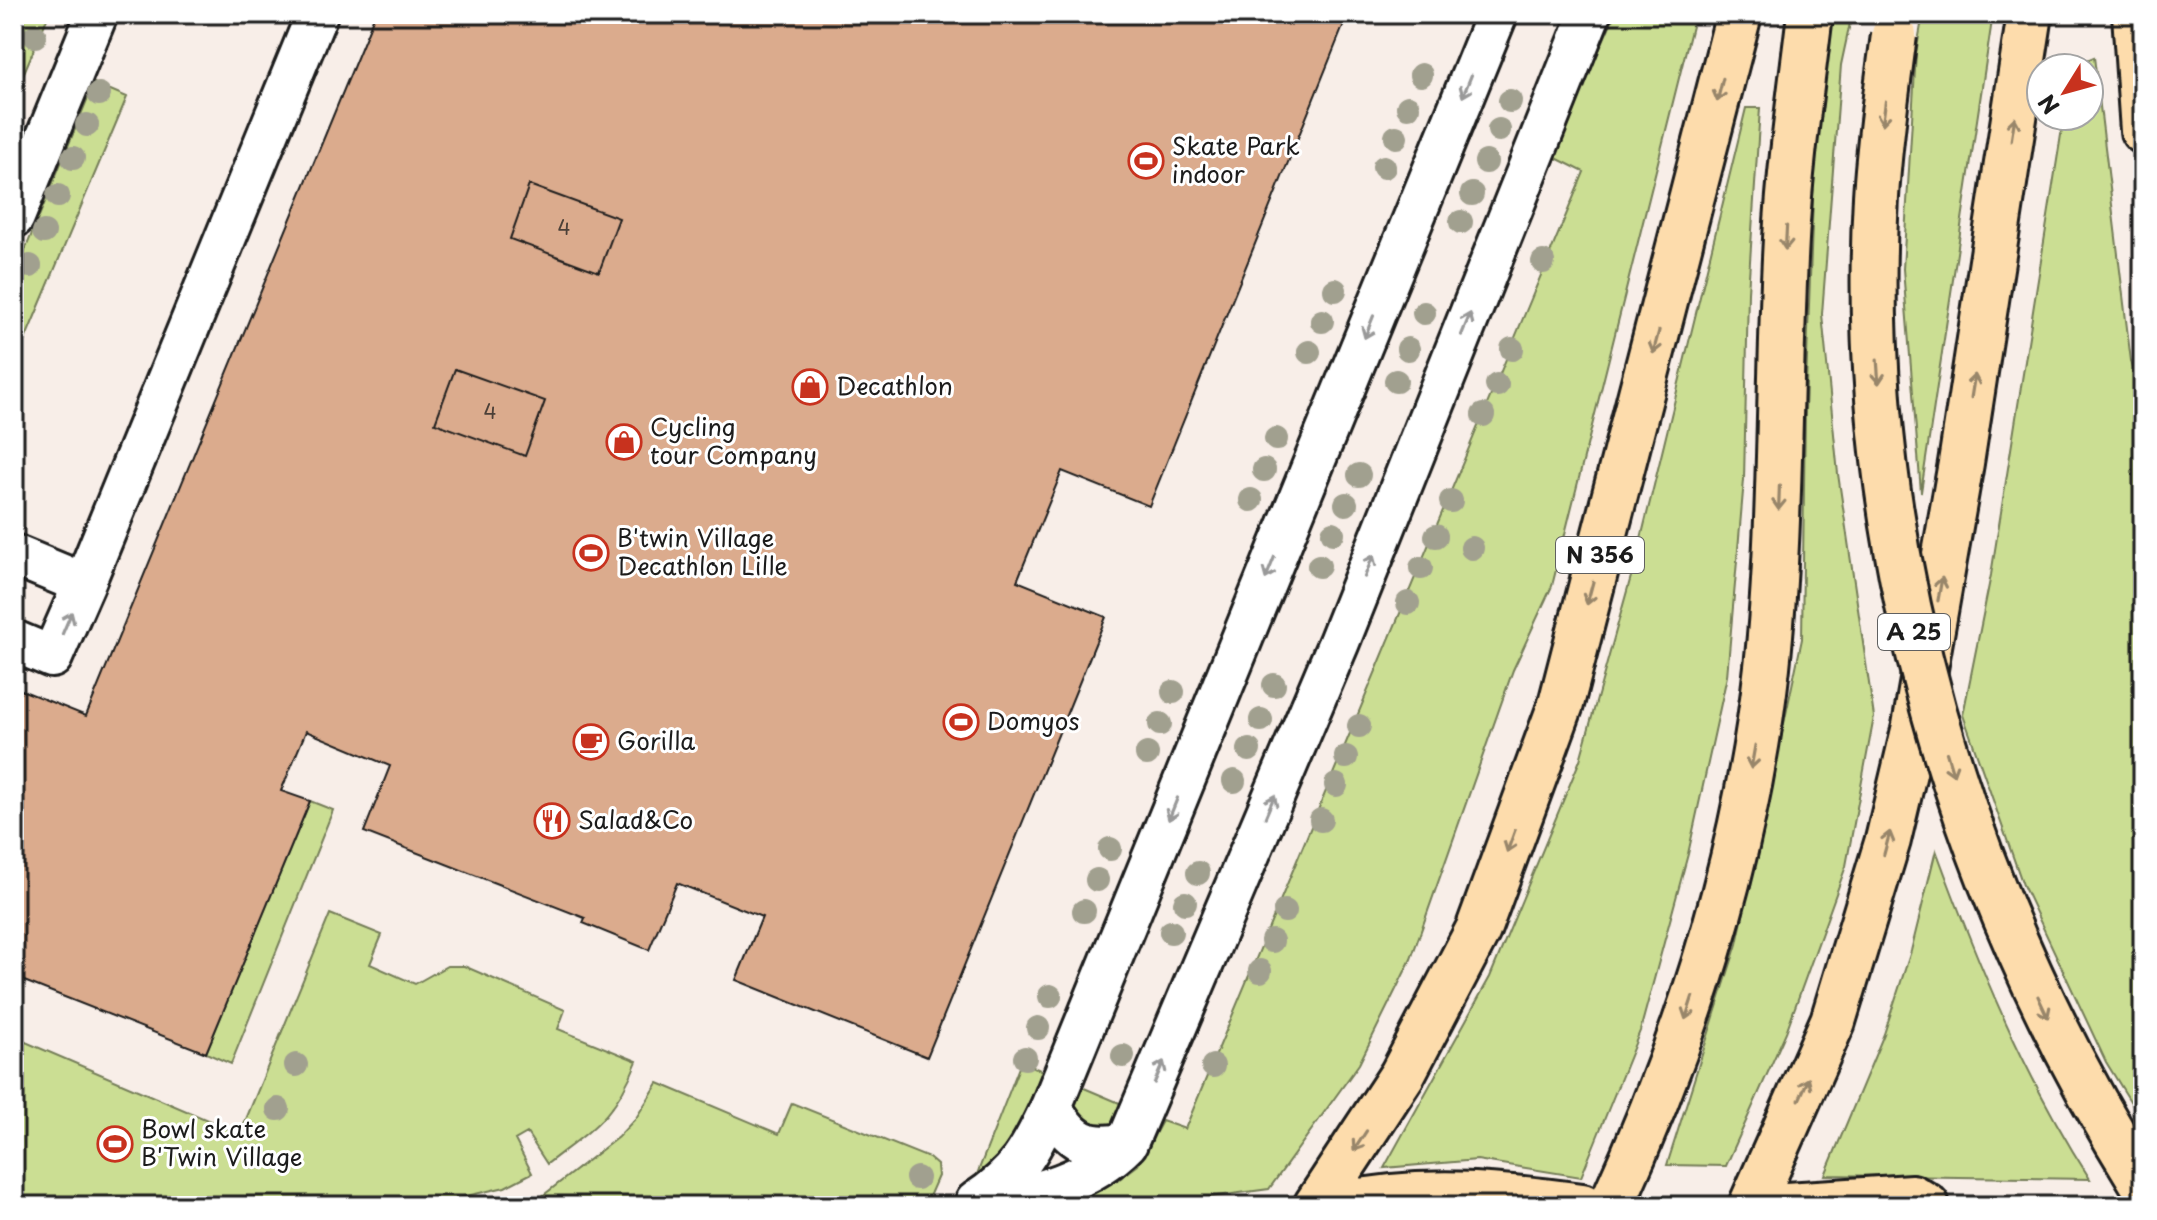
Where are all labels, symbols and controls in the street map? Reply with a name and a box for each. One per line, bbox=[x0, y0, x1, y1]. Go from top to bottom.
north arrow bbox=[2025, 52, 2105, 132]
one-way arrow bbox=[1459, 73, 1473, 98]
one-way arrow bbox=[1712, 76, 1727, 102]
text: N bbox=[2029, 88, 2066, 122]
one-way arrow bbox=[1877, 99, 1892, 125]
one-way arrow bbox=[2006, 117, 2021, 142]
place label: Skate Park indoor bbox=[1172, 127, 1300, 191]
sports icon: Skate Park indoor bbox=[1127, 142, 1165, 180]
house number: 4 bbox=[557, 212, 571, 242]
one-way arrow bbox=[1779, 224, 1794, 251]
one-way arrow bbox=[1460, 312, 1474, 337]
one-way arrow bbox=[1360, 314, 1375, 339]
one-way arrow bbox=[1647, 328, 1662, 354]
one-way arrow bbox=[1871, 358, 1886, 385]
place label: Decathlon bbox=[836, 367, 953, 403]
shop icon: Decathlon bbox=[791, 368, 829, 406]
one-way arrow bbox=[1966, 374, 1981, 400]
house number: 4 bbox=[483, 396, 497, 426]
place label: Cycling tour Company bbox=[650, 408, 817, 472]
shop icon: Cycling tour Company bbox=[605, 423, 643, 461]
one-way arrow bbox=[1771, 484, 1786, 511]
place label: B'twin Village Decathlon Lille bbox=[617, 519, 788, 583]
sports icon: B'twin Village Decathlon Lille bbox=[572, 534, 610, 572]
road number: N 356 bbox=[1556, 537, 1644, 573]
one-way arrow bbox=[1363, 554, 1378, 579]
one-way arrow bbox=[1262, 555, 1277, 580]
one-way arrow bbox=[1933, 577, 1948, 602]
one-way arrow bbox=[1581, 580, 1596, 606]
one-way arrow bbox=[60, 611, 75, 636]
road number: A 25 bbox=[1878, 614, 1950, 650]
place label: Domyos bbox=[987, 702, 1080, 738]
sports icon: Domyos bbox=[942, 703, 980, 741]
place label: Gorilla bbox=[617, 722, 695, 758]
cafe icon: Gorilla bbox=[572, 723, 610, 761]
one-way arrow bbox=[1745, 743, 1760, 769]
one-way arrow bbox=[1943, 751, 1958, 777]
one-way arrow bbox=[1264, 794, 1278, 819]
one-way arrow bbox=[1165, 796, 1179, 821]
place label: Salad&Co bbox=[578, 801, 693, 837]
restaurant icon: Salad&Co bbox=[533, 802, 571, 840]
one-way arrow bbox=[1503, 828, 1517, 852]
one-way arrow bbox=[1880, 831, 1895, 857]
one-way arrow bbox=[2036, 994, 2051, 1018]
one-way arrow bbox=[1681, 996, 1696, 1021]
one-way arrow bbox=[1152, 1060, 1167, 1085]
one-way arrow bbox=[1798, 1078, 1813, 1102]
place label: Bowl skate B'Twin Village bbox=[141, 1110, 303, 1174]
sports icon: Bowl skate B'Twin Village bbox=[96, 1125, 134, 1163]
one-way arrow bbox=[1352, 1129, 1368, 1152]

